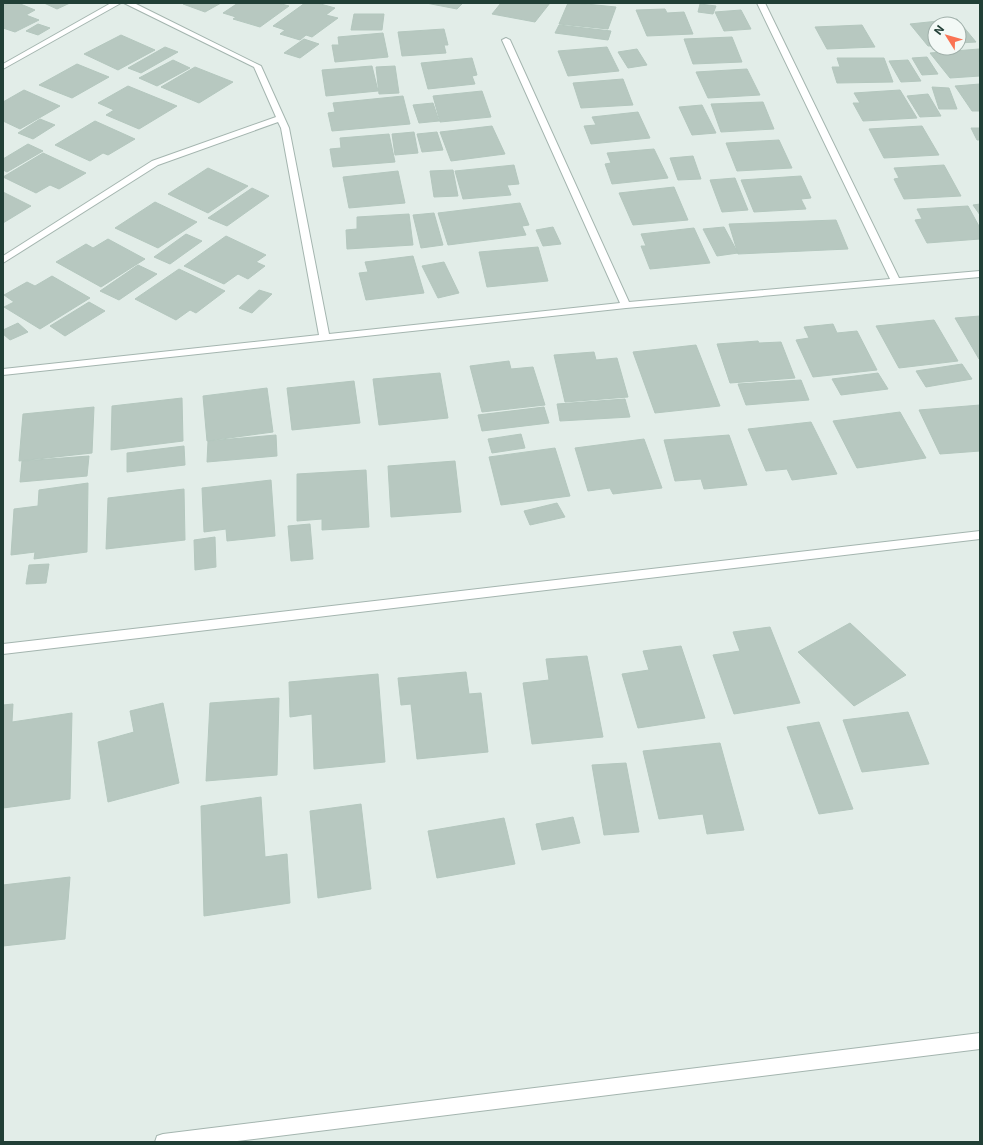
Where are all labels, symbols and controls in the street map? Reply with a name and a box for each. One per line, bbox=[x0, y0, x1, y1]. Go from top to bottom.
north arrow bbox=[927, 16, 967, 56]
text: N bbox=[931, 22, 947, 38]

